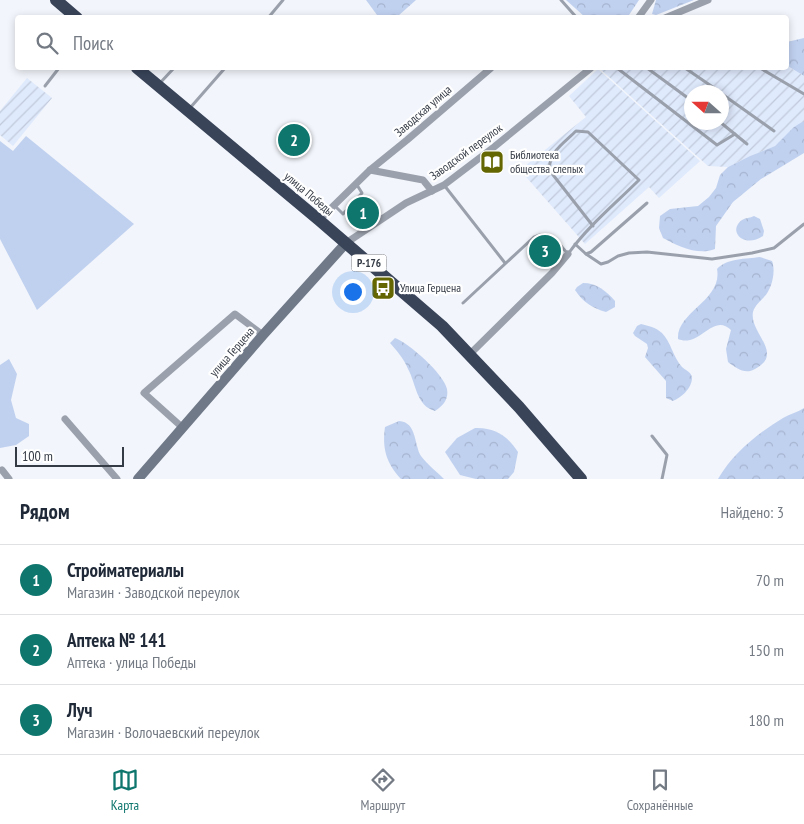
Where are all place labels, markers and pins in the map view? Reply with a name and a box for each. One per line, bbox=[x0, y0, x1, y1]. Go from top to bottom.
pin: 2 bbox=[278, 121, 310, 159]
place label: Библиотека общества слепых bbox=[510, 147, 583, 176]
library icon: Библиотека общества слепых bbox=[479, 149, 505, 175]
pin: 1 bbox=[347, 194, 379, 232]
pin: 3 bbox=[529, 232, 561, 270]
bus stop icon: Улица Герцена bbox=[370, 275, 396, 301]
place label: Улица Герцена bbox=[400, 280, 461, 295]

